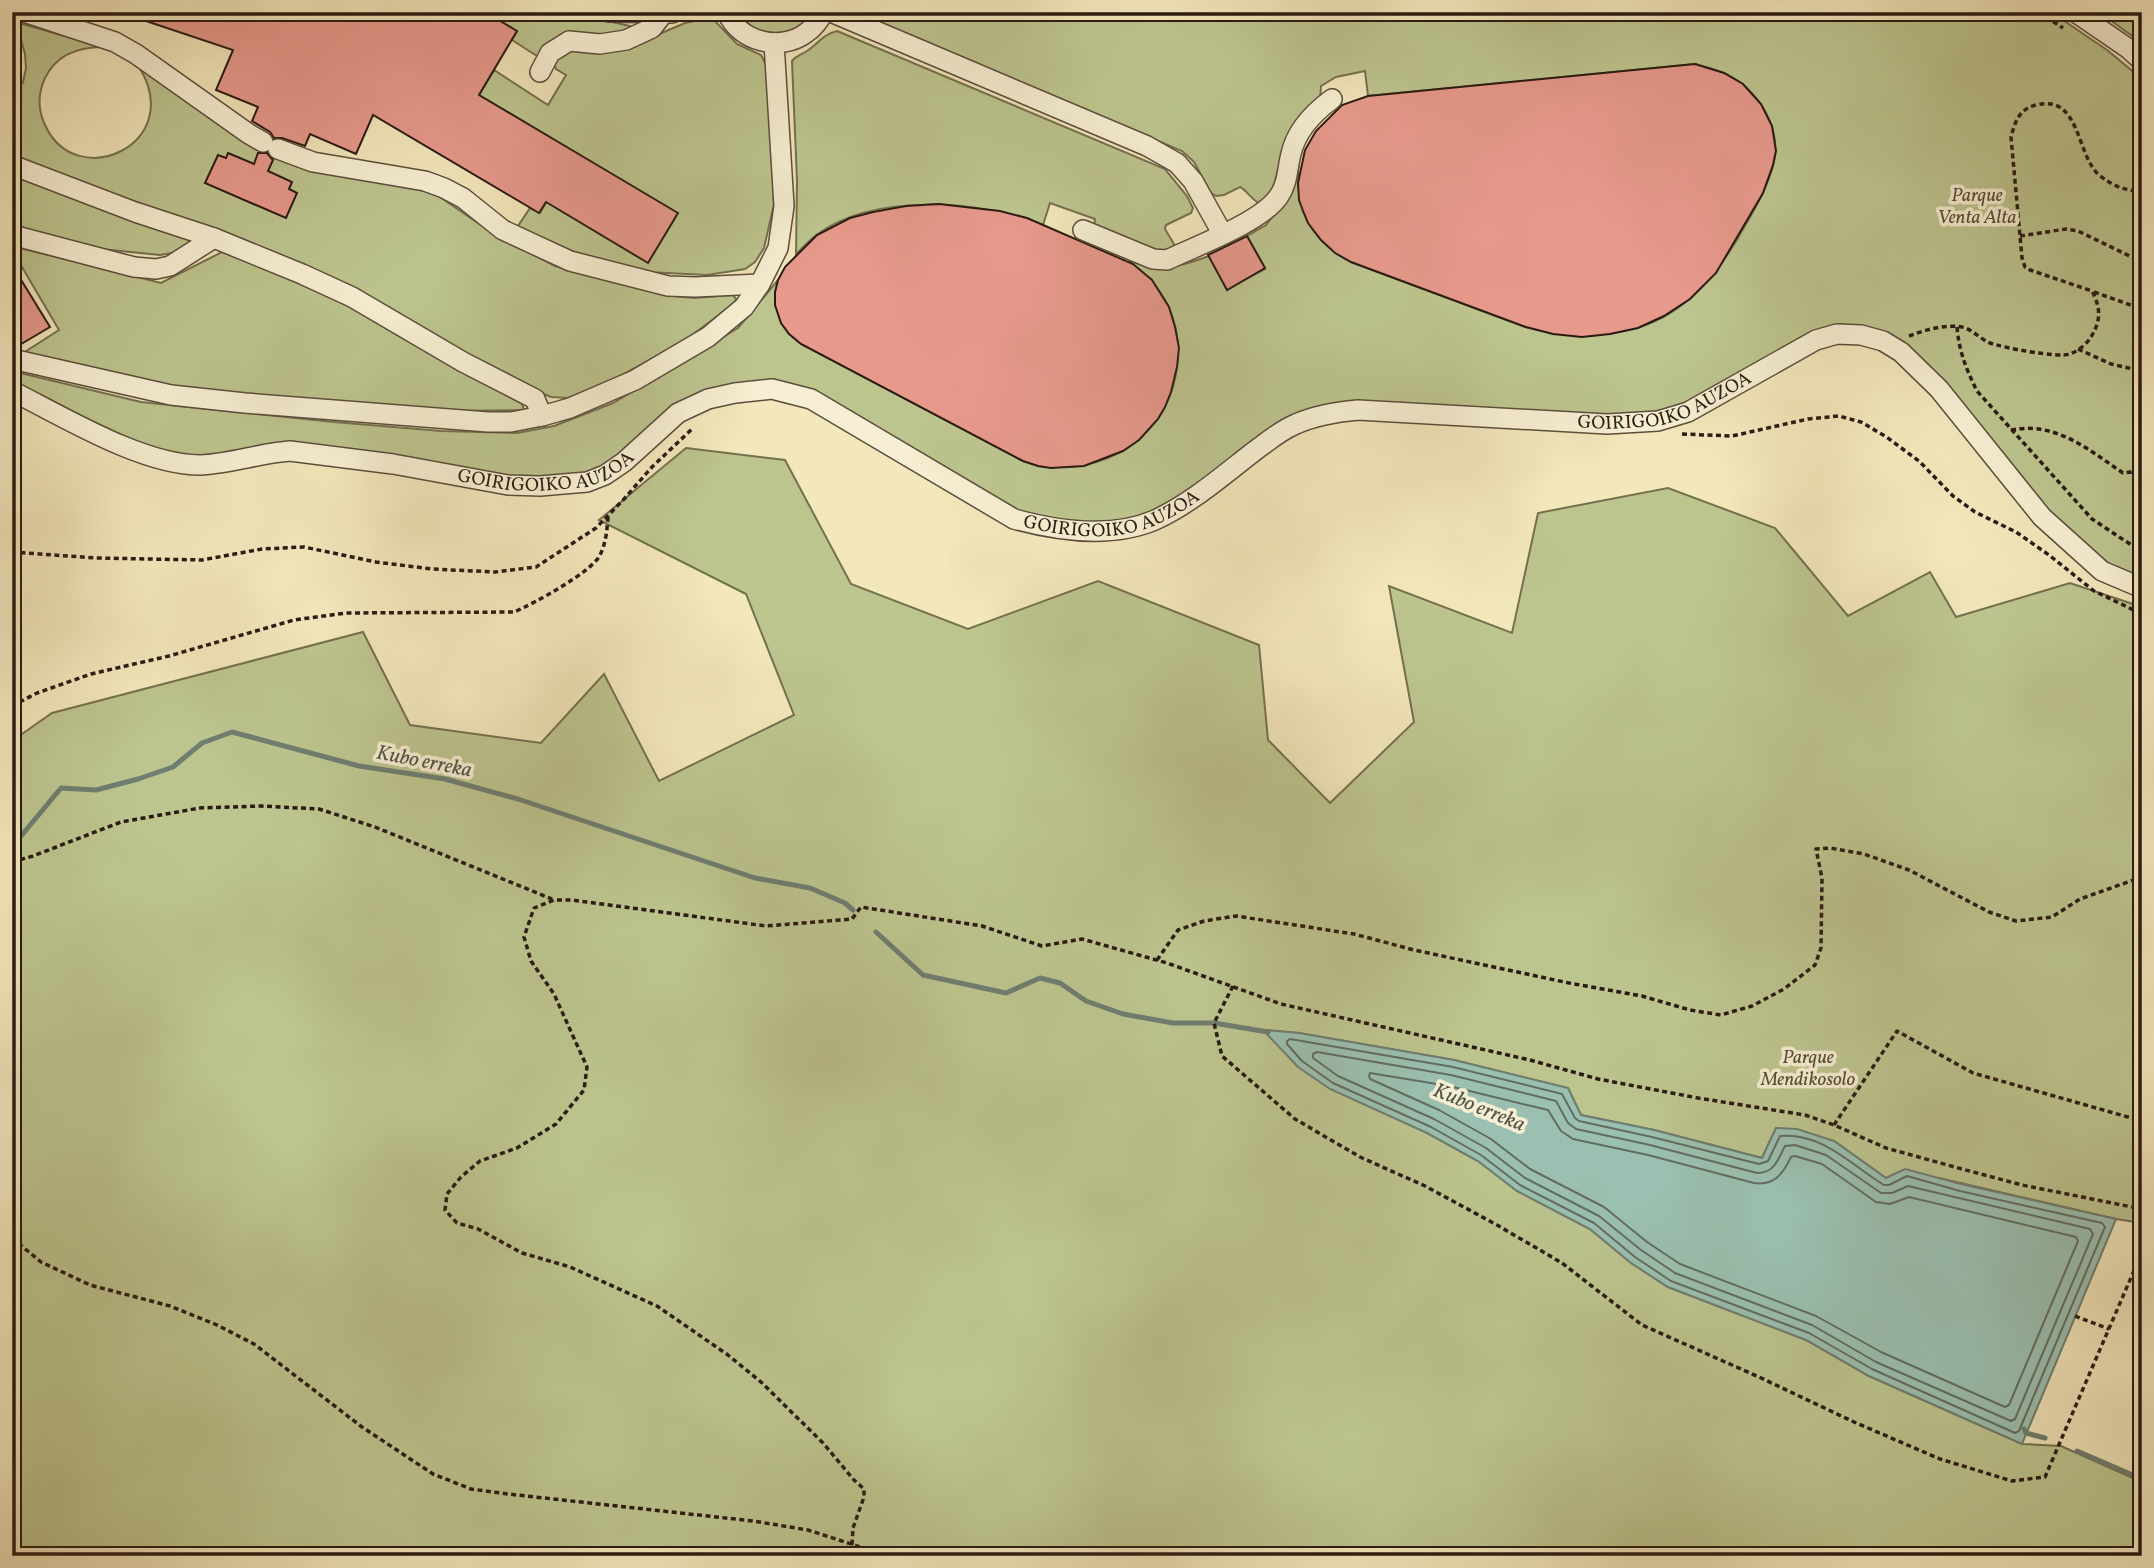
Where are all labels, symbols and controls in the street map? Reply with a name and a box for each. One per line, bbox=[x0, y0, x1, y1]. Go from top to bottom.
park label: Parque Venta Alta bbox=[1938, 183, 2016, 231]
street label: GOIRIGOIKO AUZOA bbox=[1577, 366, 1756, 437]
street label: GOIRIGOIKO AUZOA bbox=[455, 445, 640, 499]
street label: GOIRIGOIKO AUZOA bbox=[1021, 484, 1205, 544]
water label: Kubo erreka bbox=[374, 739, 474, 785]
park label: Parque Mendikosolo bbox=[1760, 1045, 1855, 1093]
water label: Kubo erreka bbox=[1429, 1076, 1529, 1140]

